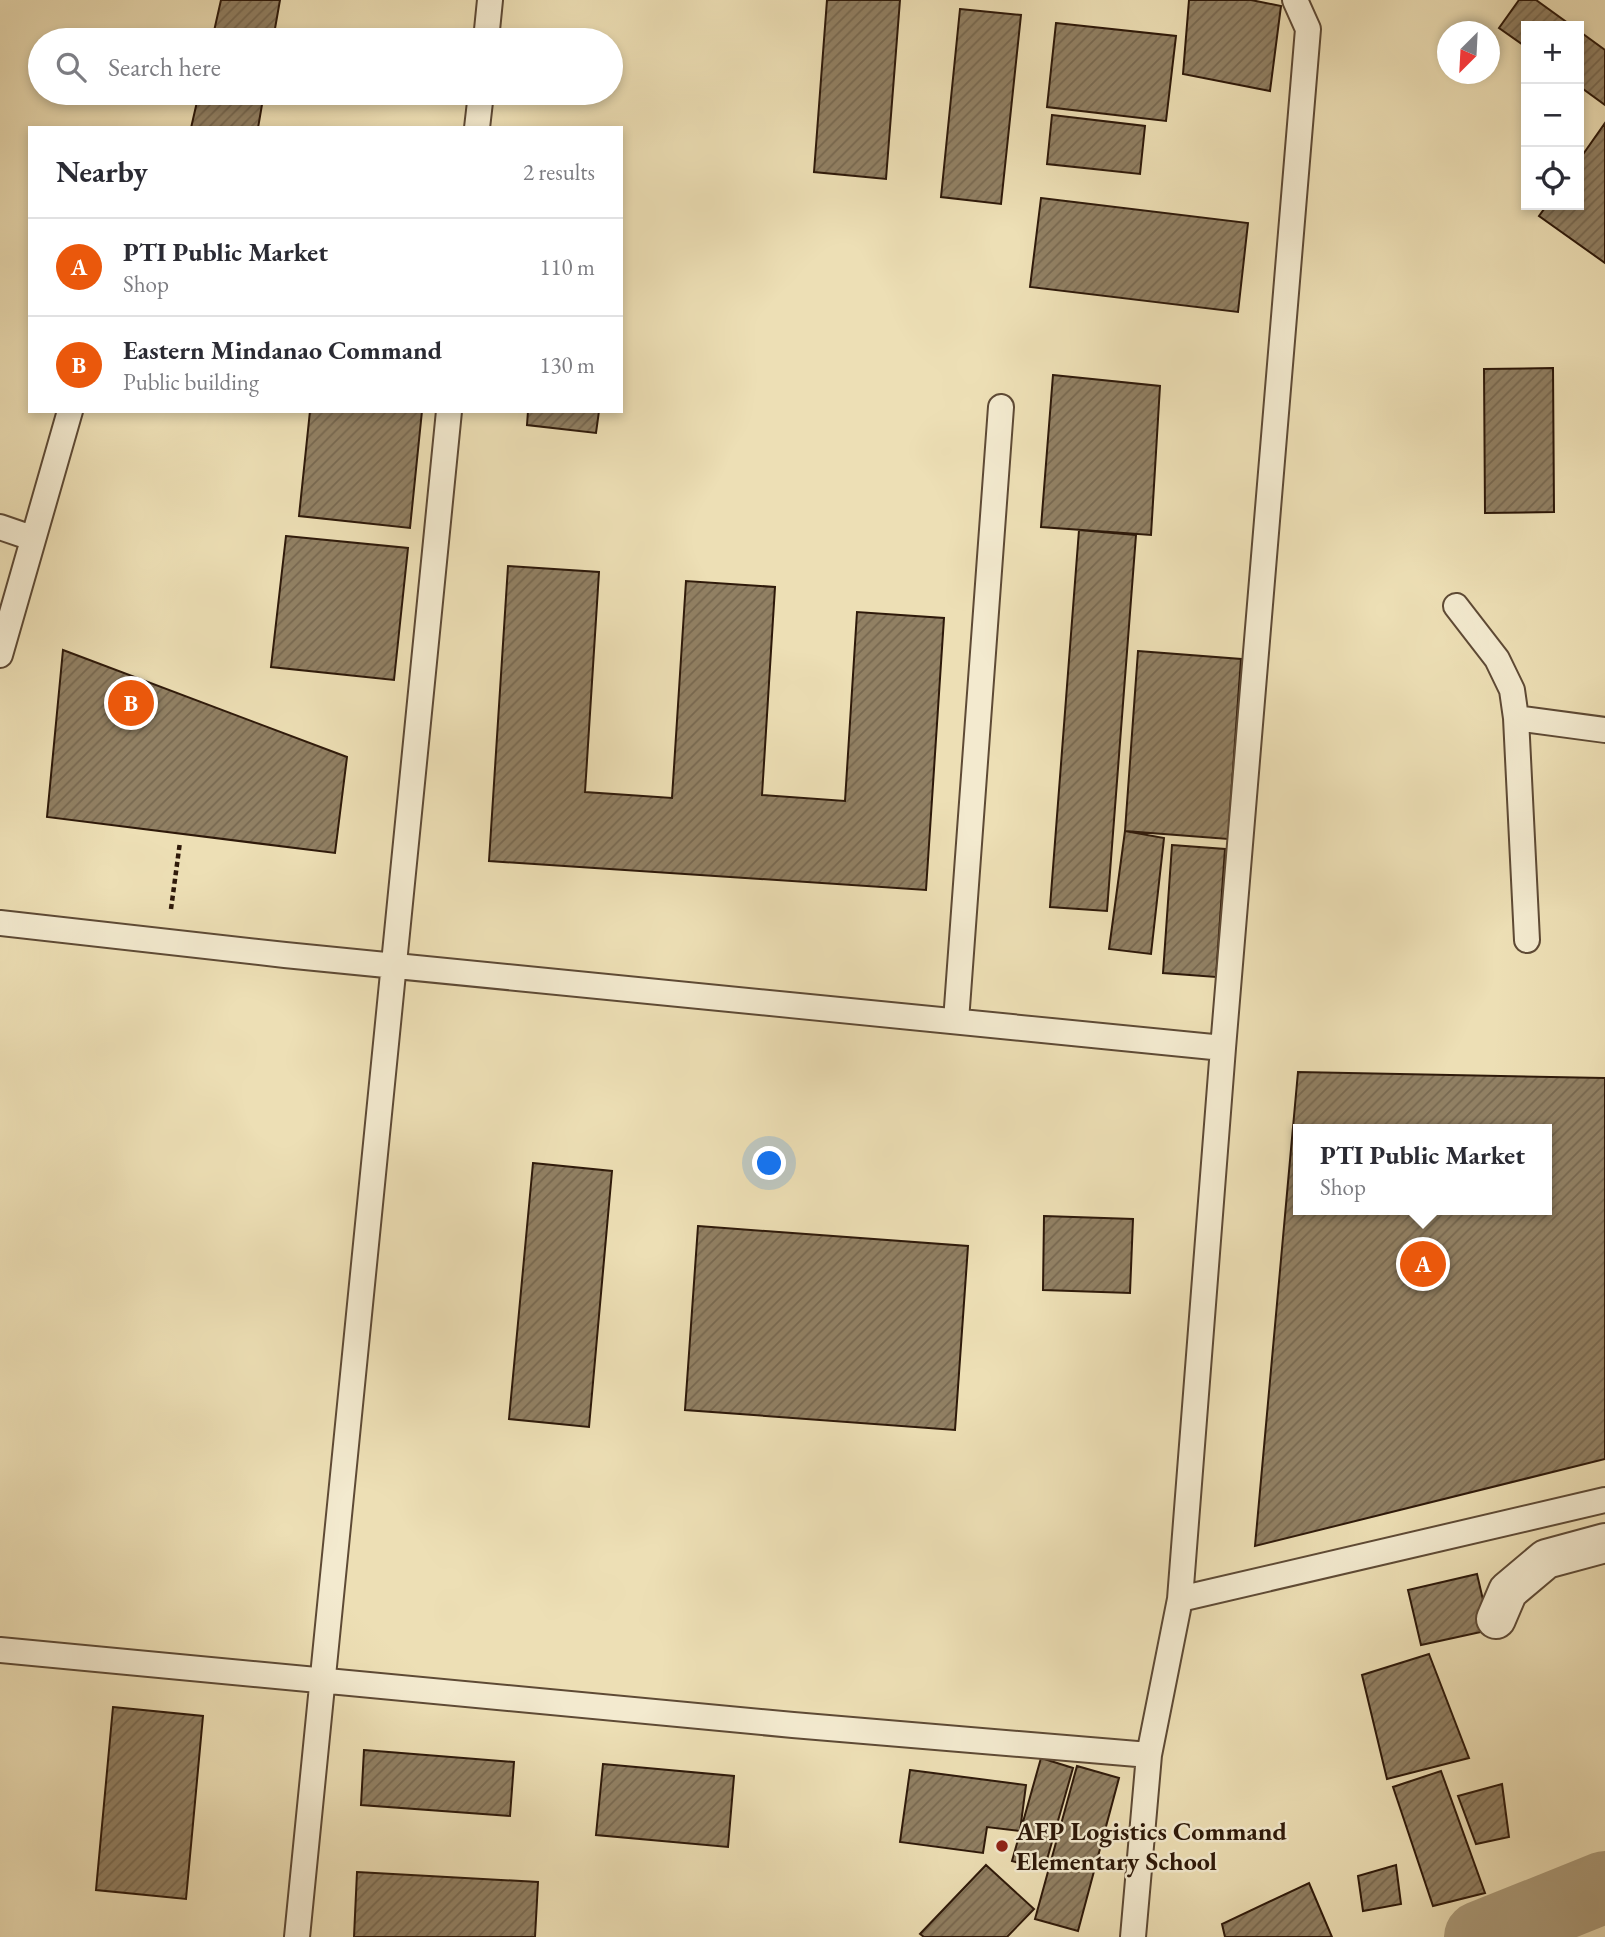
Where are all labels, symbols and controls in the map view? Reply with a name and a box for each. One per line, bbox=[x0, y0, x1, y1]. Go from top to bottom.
north arrow bbox=[1437, 21, 1500, 84]
map controls bbox=[1521, 21, 1584, 210]
button: + bbox=[1521, 21, 1584, 84]
search box bbox=[28, 28, 623, 105]
icon: search bbox=[52, 48, 90, 86]
text: Search here bbox=[108, 50, 221, 84]
button: − bbox=[1521, 84, 1584, 147]
button: locate bbox=[1521, 147, 1584, 210]
text: Nearby bbox=[56, 152, 148, 191]
text: 2 results bbox=[523, 157, 595, 187]
text: PTI Public Market bbox=[123, 235, 328, 269]
text: A bbox=[71, 252, 87, 282]
text: 110 m bbox=[539, 252, 595, 282]
text: Shop bbox=[123, 269, 169, 299]
text: Eastern Mindanao Command bbox=[123, 333, 442, 367]
text: B bbox=[72, 350, 86, 380]
text: 130 m bbox=[539, 350, 595, 380]
text: Public building bbox=[123, 367, 259, 397]
pin: B bbox=[108, 677, 154, 729]
popup bbox=[1293, 1124, 1552, 1215]
text: PTI Public Market bbox=[1320, 1138, 1525, 1172]
your location bbox=[752, 1146, 786, 1180]
text: Shop bbox=[1320, 1172, 1366, 1202]
pin: A bbox=[1400, 1238, 1446, 1290]
place label: AFP Logistics Command Elementary School bbox=[1015, 1814, 1288, 1878]
marker: AFP Logistics Command Elementary School bbox=[994, 1838, 1010, 1854]

